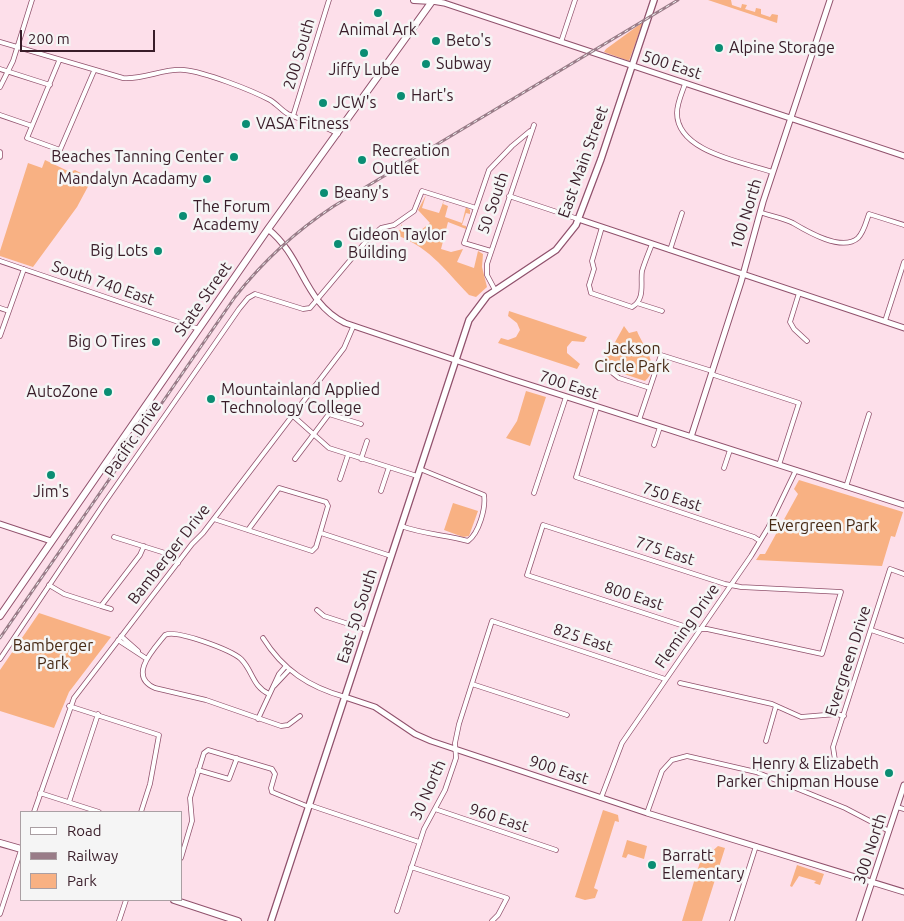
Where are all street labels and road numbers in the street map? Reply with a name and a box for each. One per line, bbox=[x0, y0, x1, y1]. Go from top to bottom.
street label: 200 South bbox=[279, 16, 319, 92]
street label: 500 East bbox=[640, 46, 704, 84]
street label: East Main Street bbox=[554, 103, 612, 221]
street label: 50 South bbox=[474, 170, 512, 236]
street label: 100 North bbox=[726, 176, 766, 252]
street label: South 740 East bbox=[49, 256, 157, 310]
street label: State Street bbox=[170, 258, 236, 340]
street label: 700 East bbox=[537, 366, 601, 404]
street label: Pacific Drive bbox=[100, 397, 166, 481]
street label: 750 East bbox=[640, 478, 704, 516]
street label: Bamberger Drive bbox=[124, 500, 214, 608]
street label: 775 East bbox=[633, 532, 697, 570]
street label: East 50 South bbox=[333, 566, 381, 666]
street label: 800 East bbox=[602, 577, 666, 615]
street label: Fleming Drive bbox=[651, 580, 723, 672]
street label: Evergreen Drive bbox=[821, 603, 875, 719]
street label: 825 East bbox=[551, 619, 615, 657]
street label: 900 East bbox=[527, 751, 591, 789]
street label: 30 North bbox=[406, 757, 450, 823]
street label: 960 East bbox=[467, 799, 531, 837]
street label: 300 North bbox=[850, 811, 890, 887]

